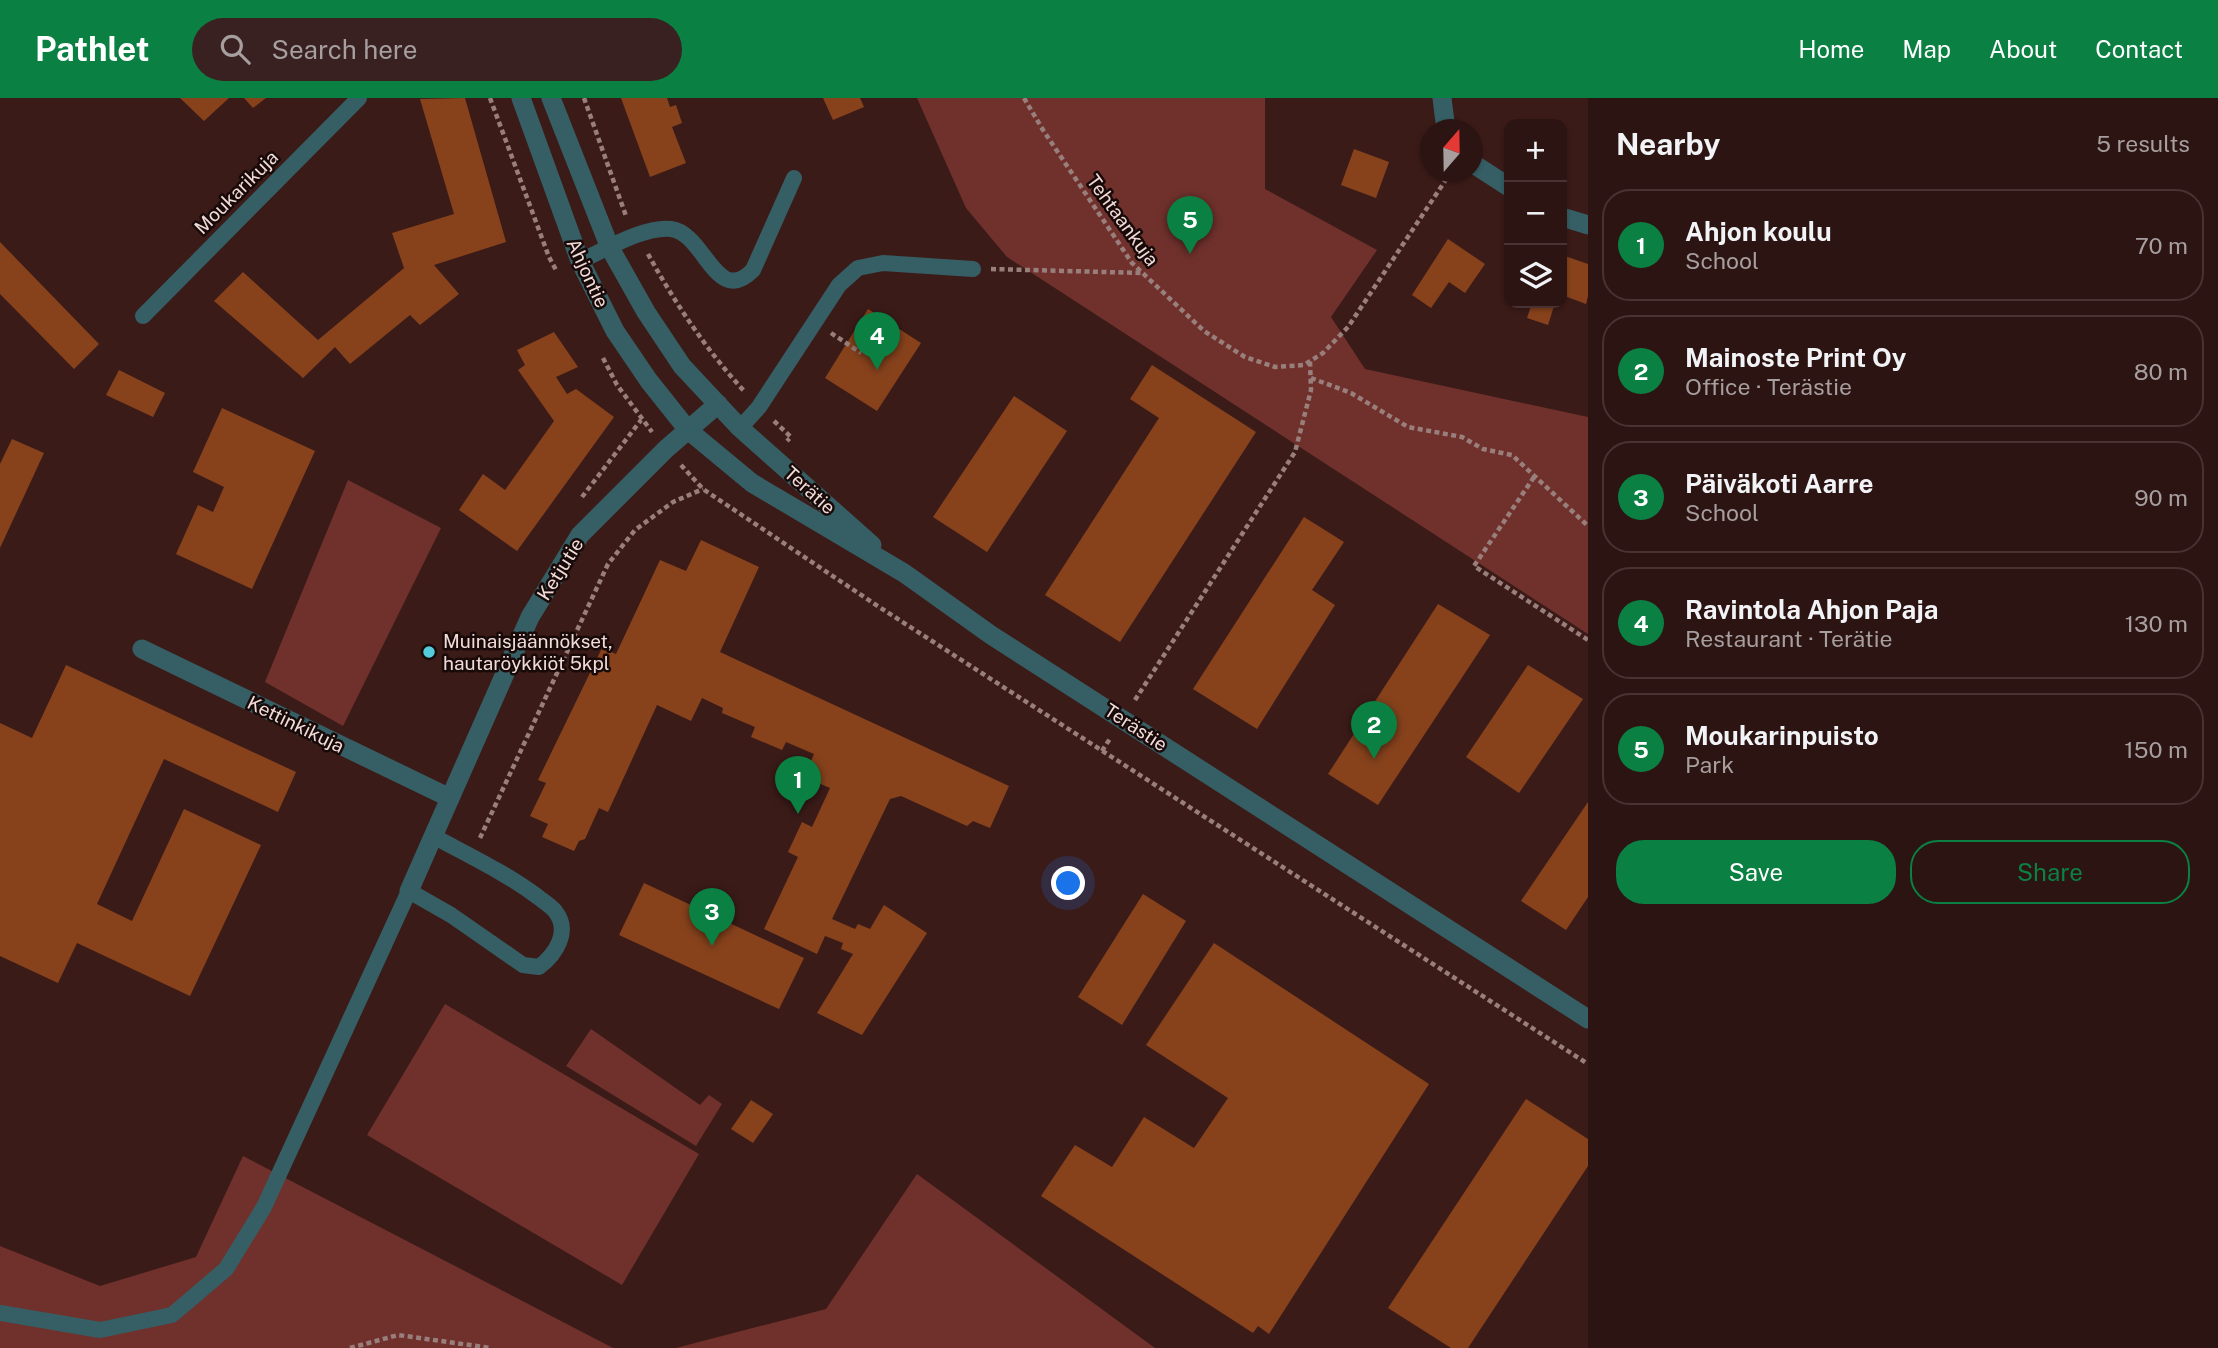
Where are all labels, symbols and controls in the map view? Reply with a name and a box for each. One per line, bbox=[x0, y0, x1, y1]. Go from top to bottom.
search box bbox=[192, 18, 682, 81]
text: Pathlet bbox=[35, 30, 150, 68]
icon: search bbox=[216, 30, 254, 68]
text: Search here bbox=[272, 34, 418, 65]
text: Home bbox=[1798, 35, 1864, 63]
text: Map bbox=[1902, 35, 1951, 63]
text: About bbox=[1989, 35, 2057, 63]
text: Contact bbox=[2095, 35, 2183, 63]
north arrow bbox=[1420, 119, 1483, 182]
map controls bbox=[1504, 119, 1567, 308]
button: + bbox=[1504, 119, 1567, 182]
text: Nearby bbox=[1616, 126, 1720, 162]
text: 5 results bbox=[2096, 130, 2190, 157]
street label: Moukarikuja bbox=[190, 146, 282, 238]
street label: Tehtaankuja bbox=[1083, 170, 1163, 270]
button: − bbox=[1504, 182, 1567, 245]
pin: 5 bbox=[1167, 196, 1213, 254]
text: Ahjon koulu bbox=[1685, 216, 1832, 247]
text: 1 bbox=[1636, 232, 1646, 259]
text: 70 m bbox=[2135, 232, 2188, 259]
street label: Ahjontie bbox=[562, 235, 614, 311]
button: layers bbox=[1504, 245, 1567, 308]
text: School bbox=[1685, 247, 1759, 274]
pin: 4 bbox=[854, 312, 900, 370]
text: Mainoste Print Oy bbox=[1685, 342, 1906, 373]
text: 2 bbox=[1634, 358, 1648, 385]
text: 80 m bbox=[2134, 358, 2188, 385]
text: Office · Terästie bbox=[1685, 373, 1852, 400]
street label: Terätie bbox=[780, 461, 840, 519]
text: Päiväkoti Aarre bbox=[1685, 468, 1874, 499]
text: 3 bbox=[1633, 484, 1649, 511]
text: 90 m bbox=[2134, 484, 2188, 511]
text: School bbox=[1685, 499, 1759, 526]
street label: Ketjutie bbox=[532, 534, 588, 604]
text: Ravintola Ahjon Paja bbox=[1685, 594, 1939, 625]
text: 4 bbox=[1633, 610, 1649, 637]
text: 130 m bbox=[2125, 610, 2188, 637]
text: Restaurant · Terätie bbox=[1685, 625, 1892, 652]
place label: Muinaisjäännökset, hautaröykkiöt 5kpl bbox=[443, 630, 613, 674]
marker: Muinaisjäännökset, hautaröykkiöt 5kpl bbox=[421, 644, 437, 660]
street label: Kettinkikuja bbox=[244, 691, 348, 757]
street label: Terästie bbox=[1100, 699, 1172, 755]
pin: 2 bbox=[1351, 701, 1397, 759]
text: Moukarinpuisto bbox=[1685, 720, 1879, 751]
text: 5 bbox=[1633, 736, 1649, 763]
text: 150 m bbox=[2124, 736, 2188, 763]
text: Park bbox=[1685, 751, 1734, 778]
pin: 1 bbox=[775, 756, 821, 814]
button: Save bbox=[1616, 840, 1896, 904]
button: Share bbox=[1910, 840, 2190, 904]
your location bbox=[1051, 866, 1085, 900]
pin: 3 bbox=[689, 888, 735, 946]

